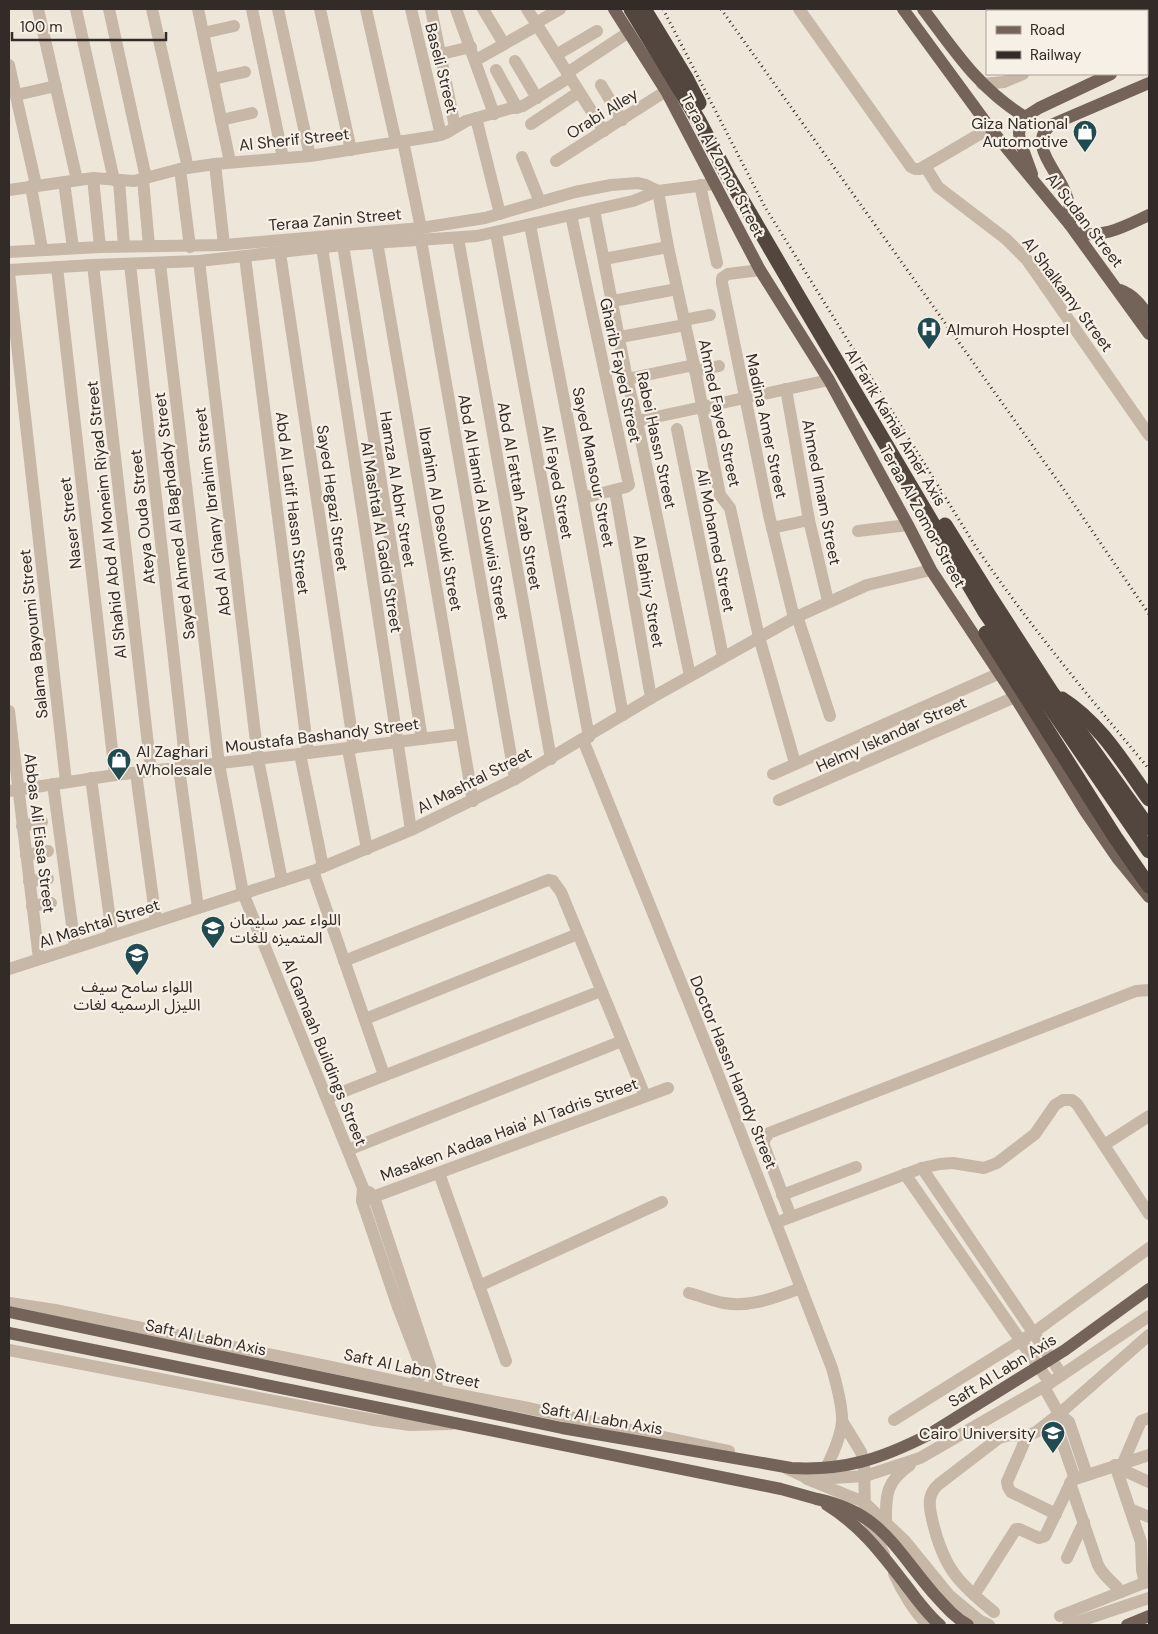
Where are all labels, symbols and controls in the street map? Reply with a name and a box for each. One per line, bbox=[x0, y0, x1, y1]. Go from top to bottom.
scale bar bbox=[12, 10, 166, 42]
legend bbox=[986, 10, 1148, 75]
text: 100 m bbox=[20, 17, 63, 37]
text: Road bbox=[1030, 20, 1065, 40]
street label: Baseli Street bbox=[420, 21, 463, 116]
text: Railway bbox=[1030, 45, 1082, 65]
street label: Orabi Alley bbox=[563, 83, 642, 144]
street label: Teraa Al Zomor Street bbox=[676, 90, 769, 241]
place label: Giza National Automotive bbox=[971, 113, 1068, 152]
shop icon: Giza National Automotive bbox=[1072, 119, 1098, 153]
street label: Al Sherif Street bbox=[238, 123, 350, 156]
street label: Al Sudan Street bbox=[1041, 169, 1128, 272]
street label: Teraa Zanin Street bbox=[268, 203, 402, 236]
street label: Al Shalkamy Street bbox=[1018, 233, 1118, 356]
street label: Gharib Fayed Street bbox=[595, 296, 646, 444]
hospital icon: Almuroh Hosptel bbox=[916, 316, 942, 350]
place label: Almuroh Hosptel bbox=[946, 319, 1069, 340]
street label: Ahmed Fayed Street bbox=[694, 337, 745, 489]
street label: Al Farik Kamal Amer Axis bbox=[840, 345, 951, 510]
street label: Madina Amer Street bbox=[741, 352, 792, 501]
street label: Rabei Hassn Street bbox=[632, 370, 681, 511]
street label: Al Shahid Abd Al Moneim Riyad Street bbox=[81, 380, 132, 660]
street label: Sayed Mansour Street bbox=[568, 385, 619, 549]
street label: Sayed Ahmed Al Baghdady Street bbox=[149, 391, 200, 641]
street label: Abd Al Hamid Al Souwisi Street bbox=[453, 392, 514, 622]
street label: Abd Al Fattah Azab Street bbox=[493, 400, 546, 592]
street label: Abd Al Ghany Ibrahim Street bbox=[189, 406, 236, 618]
street label: Hamza Al Abhr Street bbox=[375, 409, 420, 569]
street label: Abd Al Latif Hassn Street bbox=[271, 410, 314, 596]
street label: Ahmed Imam Street bbox=[797, 417, 846, 567]
street label: Ali Fayed Street bbox=[537, 423, 578, 541]
street label: Sayed Hegazi Street bbox=[312, 424, 353, 573]
street label: Ibrahim Al Desouki Street bbox=[414, 425, 467, 613]
street label: Al Mashtal Al Gadid Street bbox=[356, 440, 407, 634]
street label: Teraa Al Zomor Street bbox=[875, 441, 971, 591]
street label: Ateya Ouda Street bbox=[125, 448, 160, 586]
street label: Ali Mohamed Street bbox=[691, 466, 740, 614]
street label: Naser Street bbox=[54, 476, 87, 570]
street label: Al Bahiry Street bbox=[628, 533, 669, 649]
street label: Salama Bayoumi Street bbox=[14, 548, 53, 720]
street label: Helmy Iskandar Street bbox=[813, 692, 970, 777]
street label: Moustafa Bashandy Street bbox=[224, 713, 420, 758]
place label: Al Zaghari Wholesale bbox=[136, 741, 212, 780]
street label: Al Mashtal Street bbox=[413, 742, 535, 818]
shop icon: Al Zaghari Wholesale bbox=[106, 747, 132, 781]
street label: Abbas Ali Eissa Street bbox=[19, 752, 60, 914]
street label: Al Mashtal Street bbox=[36, 894, 162, 953]
place label: اللواء عمر سليمان المتميزه للغات bbox=[230, 909, 341, 948]
school or university icon: اللواء عمر سليمان المتميزه للغات bbox=[200, 915, 226, 949]
school or university icon: اللواء سامح سيف الليزل الرسميه لغات bbox=[124, 942, 150, 976]
street label: Al Gamaah Buildings Street bbox=[277, 955, 372, 1149]
street label: Doctor Hassn Hamdy Street bbox=[685, 972, 782, 1172]
place label: اللواء سامح سيف الليزل الرسميه لغات bbox=[73, 976, 201, 1015]
street label: Masaken A'adaa Haia' Al Tadris Street bbox=[377, 1073, 641, 1186]
street label: Saft Al Labn Axis bbox=[143, 1314, 268, 1361]
street label: Saft Al Labn Axis bbox=[944, 1329, 1060, 1412]
street label: Saft Al Labn Street bbox=[342, 1344, 482, 1393]
street label: Saft Al Labn Axis bbox=[539, 1397, 665, 1440]
school or university icon: Cairo University bbox=[1040, 1420, 1066, 1454]
place label: Cairo University bbox=[919, 1423, 1036, 1444]

